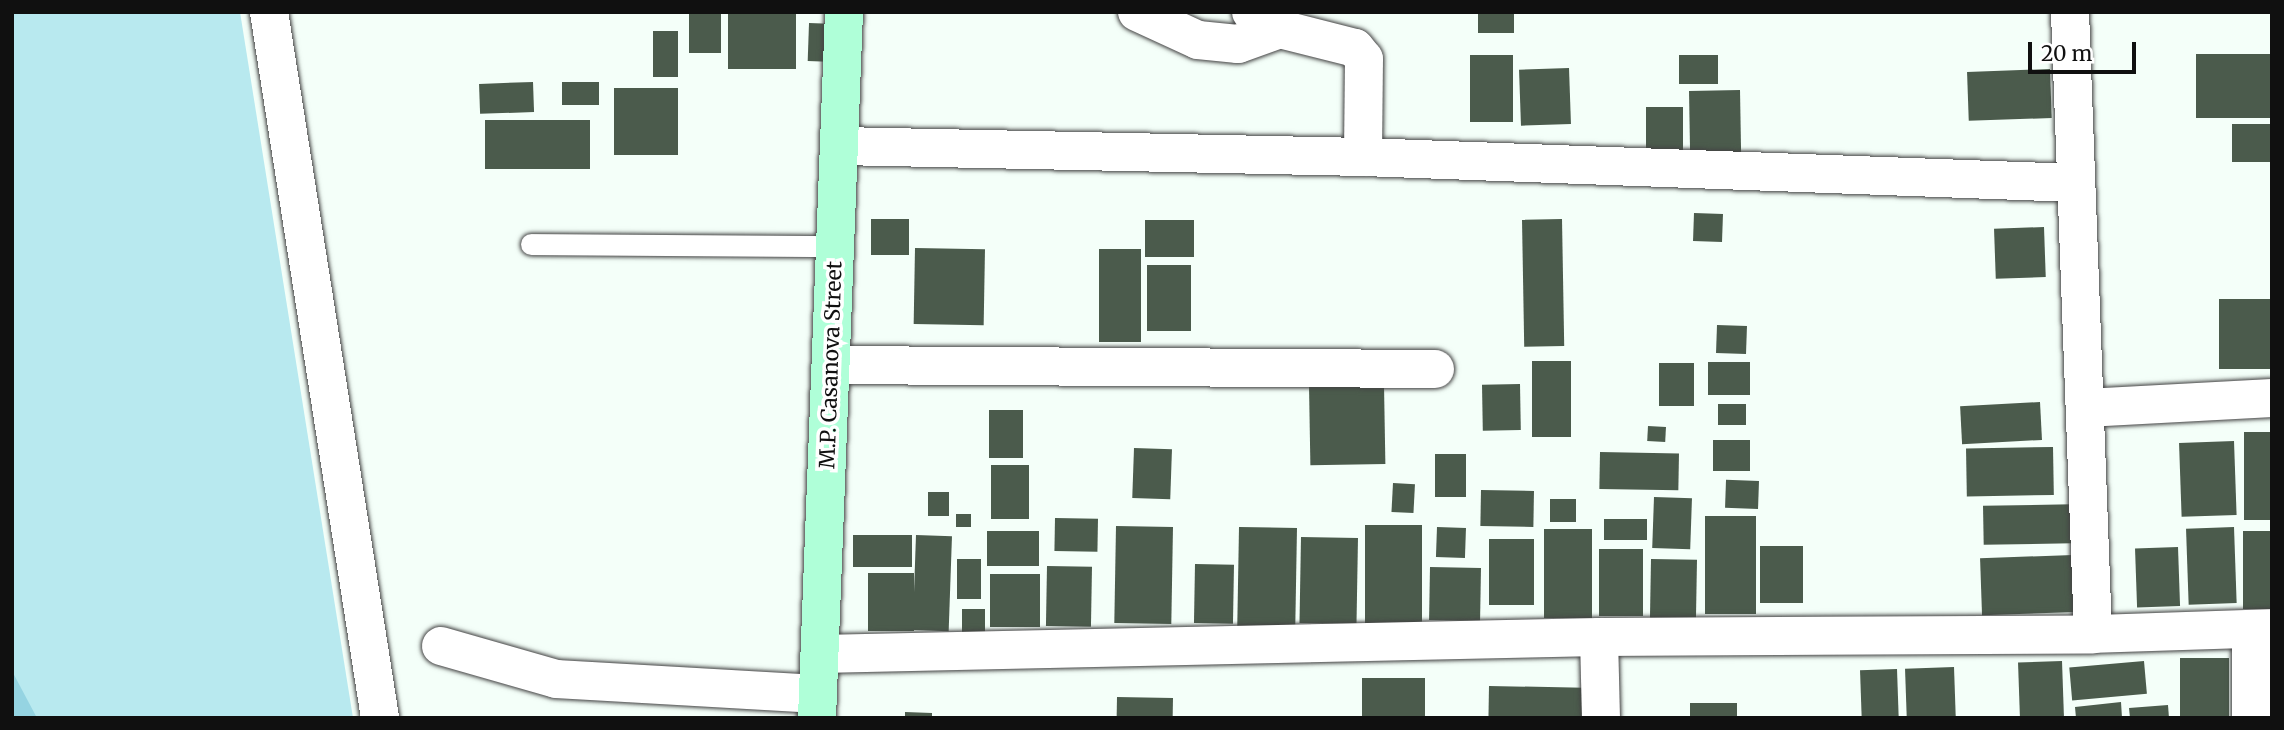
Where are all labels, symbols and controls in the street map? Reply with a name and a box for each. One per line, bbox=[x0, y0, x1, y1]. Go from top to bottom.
scale bar bbox=[2032, 28, 2140, 72]
text: 20 m bbox=[2041, 40, 2092, 67]
street label: M.P. Casanova Street bbox=[815, 261, 847, 469]

